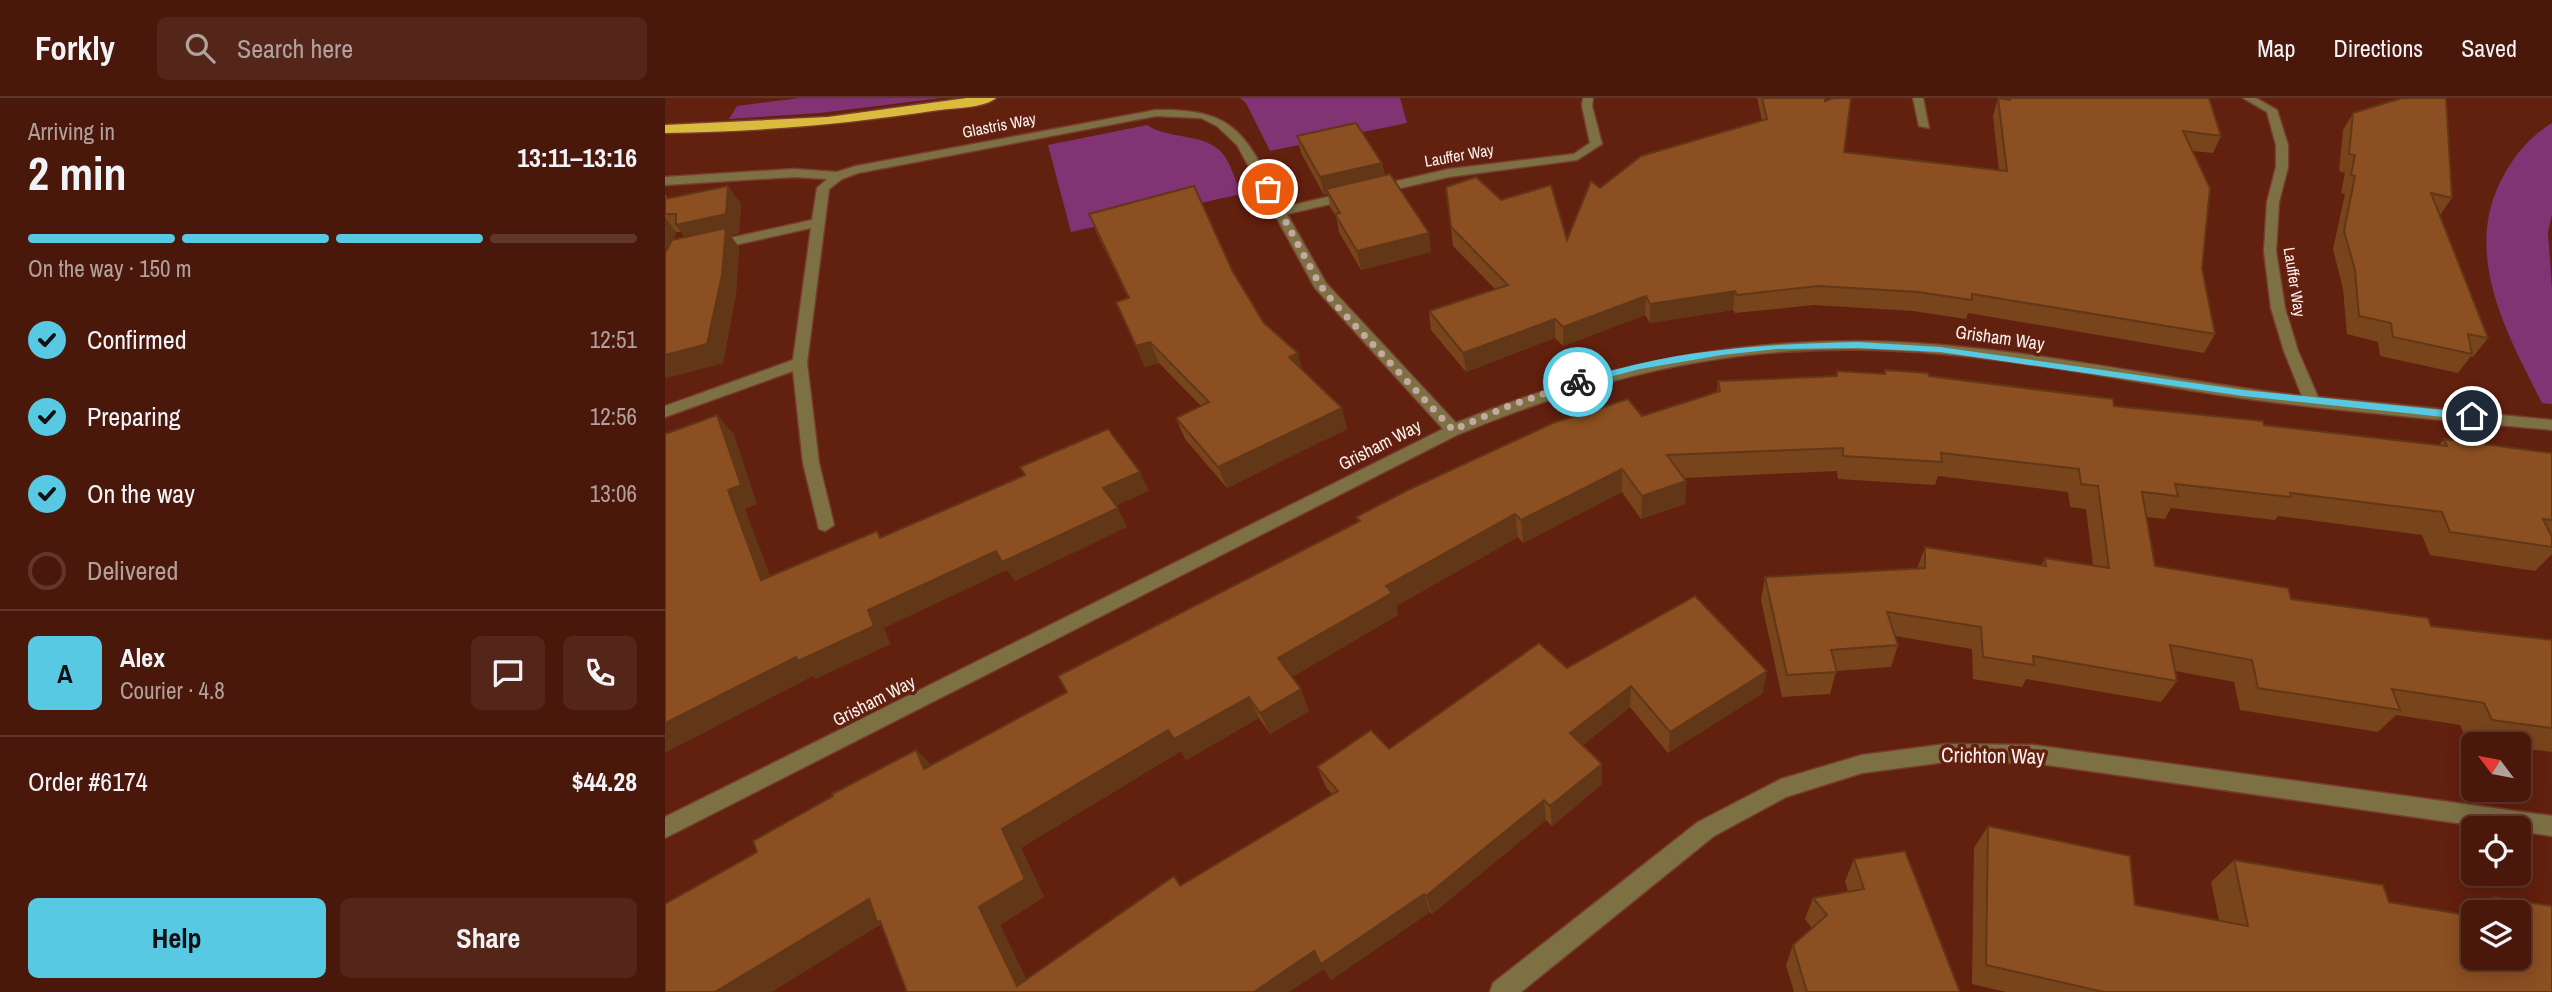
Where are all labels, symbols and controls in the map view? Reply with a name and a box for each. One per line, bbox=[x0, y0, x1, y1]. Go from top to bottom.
search box bbox=[157, 17, 647, 80]
text: Forkly bbox=[35, 26, 115, 70]
icon: search bbox=[181, 29, 219, 67]
text: Search here bbox=[237, 31, 353, 66]
text: Map bbox=[2257, 32, 2295, 64]
text: Directions bbox=[2333, 32, 2423, 64]
text: Saved bbox=[2461, 32, 2517, 64]
street label: Glastris Way bbox=[960, 107, 1038, 143]
text: Arriving in bbox=[28, 116, 115, 147]
street label: Lauffer Way bbox=[1423, 138, 1496, 172]
text: 13:11–13:16 bbox=[517, 140, 637, 175]
text: 2 min bbox=[28, 142, 127, 204]
pin bbox=[1238, 159, 1298, 219]
icon: bag bbox=[1249, 170, 1287, 208]
street label: Lauffer Way bbox=[2279, 246, 2311, 319]
text: On the way · 150 m bbox=[28, 253, 192, 284]
street label: Grisham Way bbox=[1954, 319, 2047, 356]
icon: check bbox=[28, 321, 66, 359]
text: Confirmed bbox=[87, 322, 187, 357]
text: 12:51 bbox=[590, 324, 637, 355]
courier bbox=[1543, 347, 1613, 417]
icon: bike bbox=[1559, 363, 1597, 401]
pin bbox=[2442, 386, 2502, 446]
icon: home bbox=[2453, 397, 2491, 435]
icon: check bbox=[28, 398, 66, 436]
text: Preparing bbox=[87, 399, 181, 434]
text: 12:56 bbox=[590, 401, 637, 432]
street label: Grisham Way bbox=[1334, 413, 1426, 476]
icon: check bbox=[28, 475, 66, 513]
text: On the way bbox=[87, 476, 195, 511]
text: 13:06 bbox=[590, 478, 637, 509]
text: Delivered bbox=[87, 553, 178, 588]
button: chat bbox=[471, 636, 545, 710]
button: phone bbox=[563, 636, 637, 710]
text: Alex bbox=[120, 640, 165, 675]
text: A bbox=[57, 656, 73, 691]
street label: Grisham Way bbox=[828, 669, 920, 732]
text: Courier · 4.8 bbox=[120, 675, 225, 706]
north arrow bbox=[2461, 732, 2531, 802]
map controls bbox=[2461, 732, 2531, 970]
street label: Crichton Way bbox=[1941, 740, 2045, 771]
text: Order #6174 bbox=[28, 764, 148, 799]
text: $44.28 bbox=[572, 764, 637, 799]
button: locate bbox=[2461, 816, 2531, 886]
button: Help bbox=[28, 898, 326, 978]
button: Share bbox=[340, 898, 637, 978]
button: layers bbox=[2461, 900, 2531, 970]

